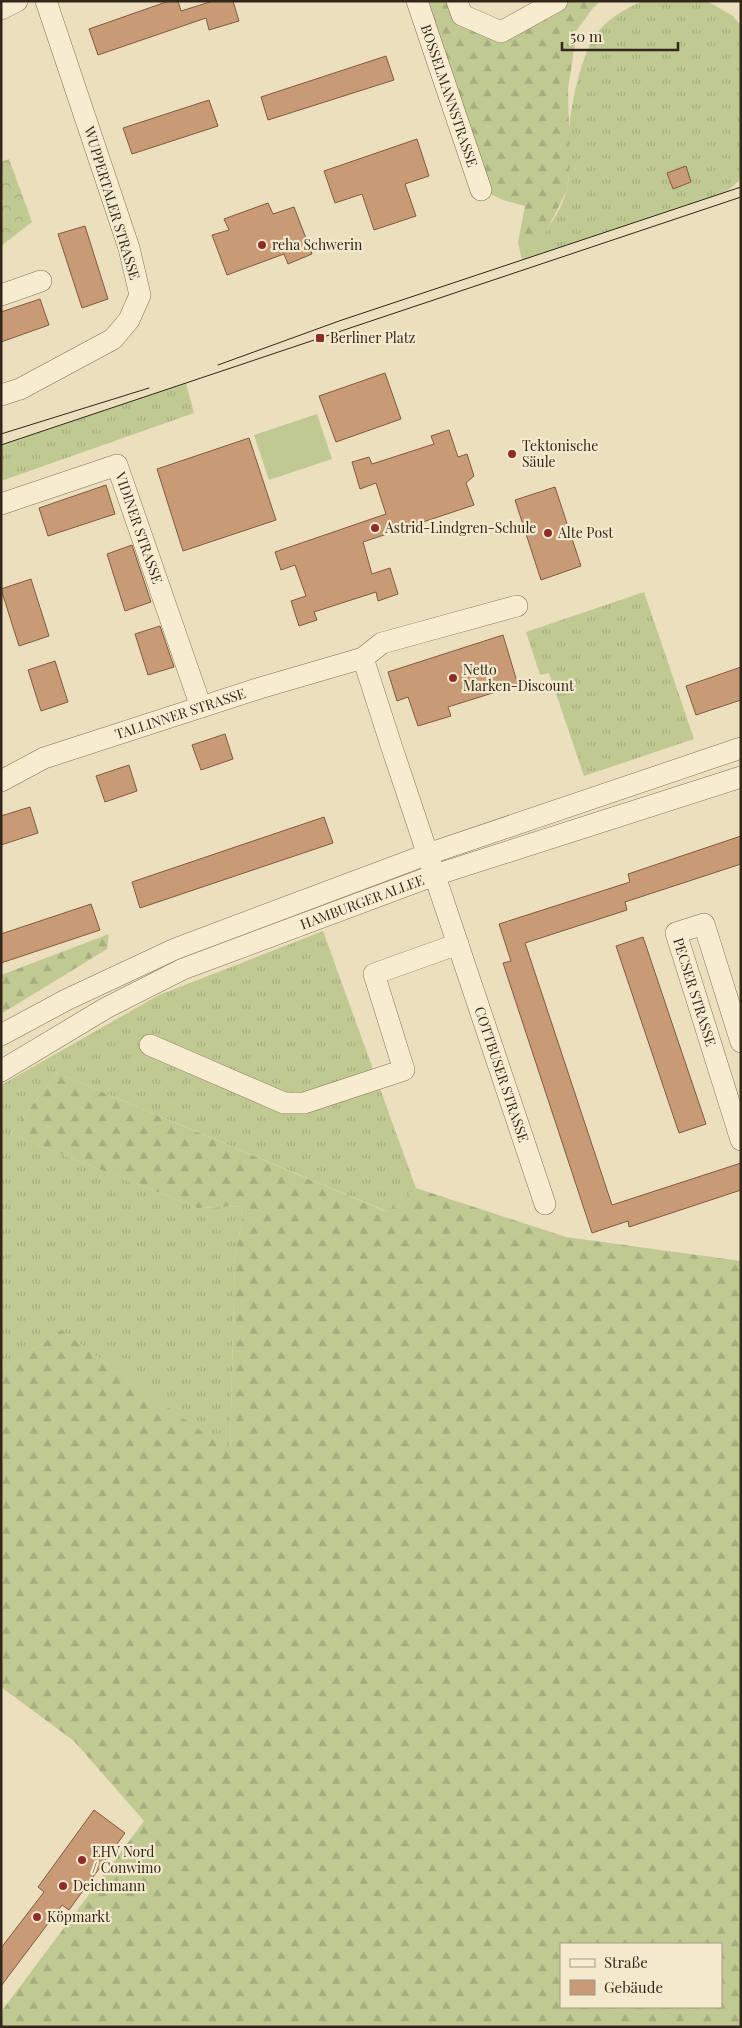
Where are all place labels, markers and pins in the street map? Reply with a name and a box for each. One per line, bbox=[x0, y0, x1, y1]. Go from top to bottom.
place label: reha Schwerin bbox=[272, 235, 363, 254]
marker: reha Schwerin bbox=[256, 239, 268, 251]
place label: Berliner Platz bbox=[330, 328, 416, 347]
marker: Berliner Platz bbox=[314, 332, 326, 344]
place label: Tektonische Säule bbox=[522, 436, 598, 471]
marker: Tektonische Säule bbox=[506, 448, 518, 460]
place label: Astrid-Lindgren-Schule bbox=[384, 518, 536, 537]
marker: Astrid-Lindgren-Schule bbox=[369, 522, 381, 534]
place label: Alte Post bbox=[557, 523, 614, 542]
marker: Alte Post bbox=[542, 527, 554, 539]
place label: Netto Marken-Discount bbox=[463, 660, 575, 695]
marker: Netto Marken-Discount bbox=[447, 672, 459, 684]
place label: EHV Nord / Conwimo bbox=[92, 1842, 162, 1877]
marker: EHV Nord / Conwimo bbox=[76, 1854, 88, 1866]
place label: Deichmann bbox=[73, 1876, 146, 1895]
marker: Deichmann bbox=[57, 1880, 69, 1892]
place label: Köpmarkt bbox=[47, 1907, 111, 1926]
marker: Köpmarkt bbox=[31, 1911, 43, 1923]

